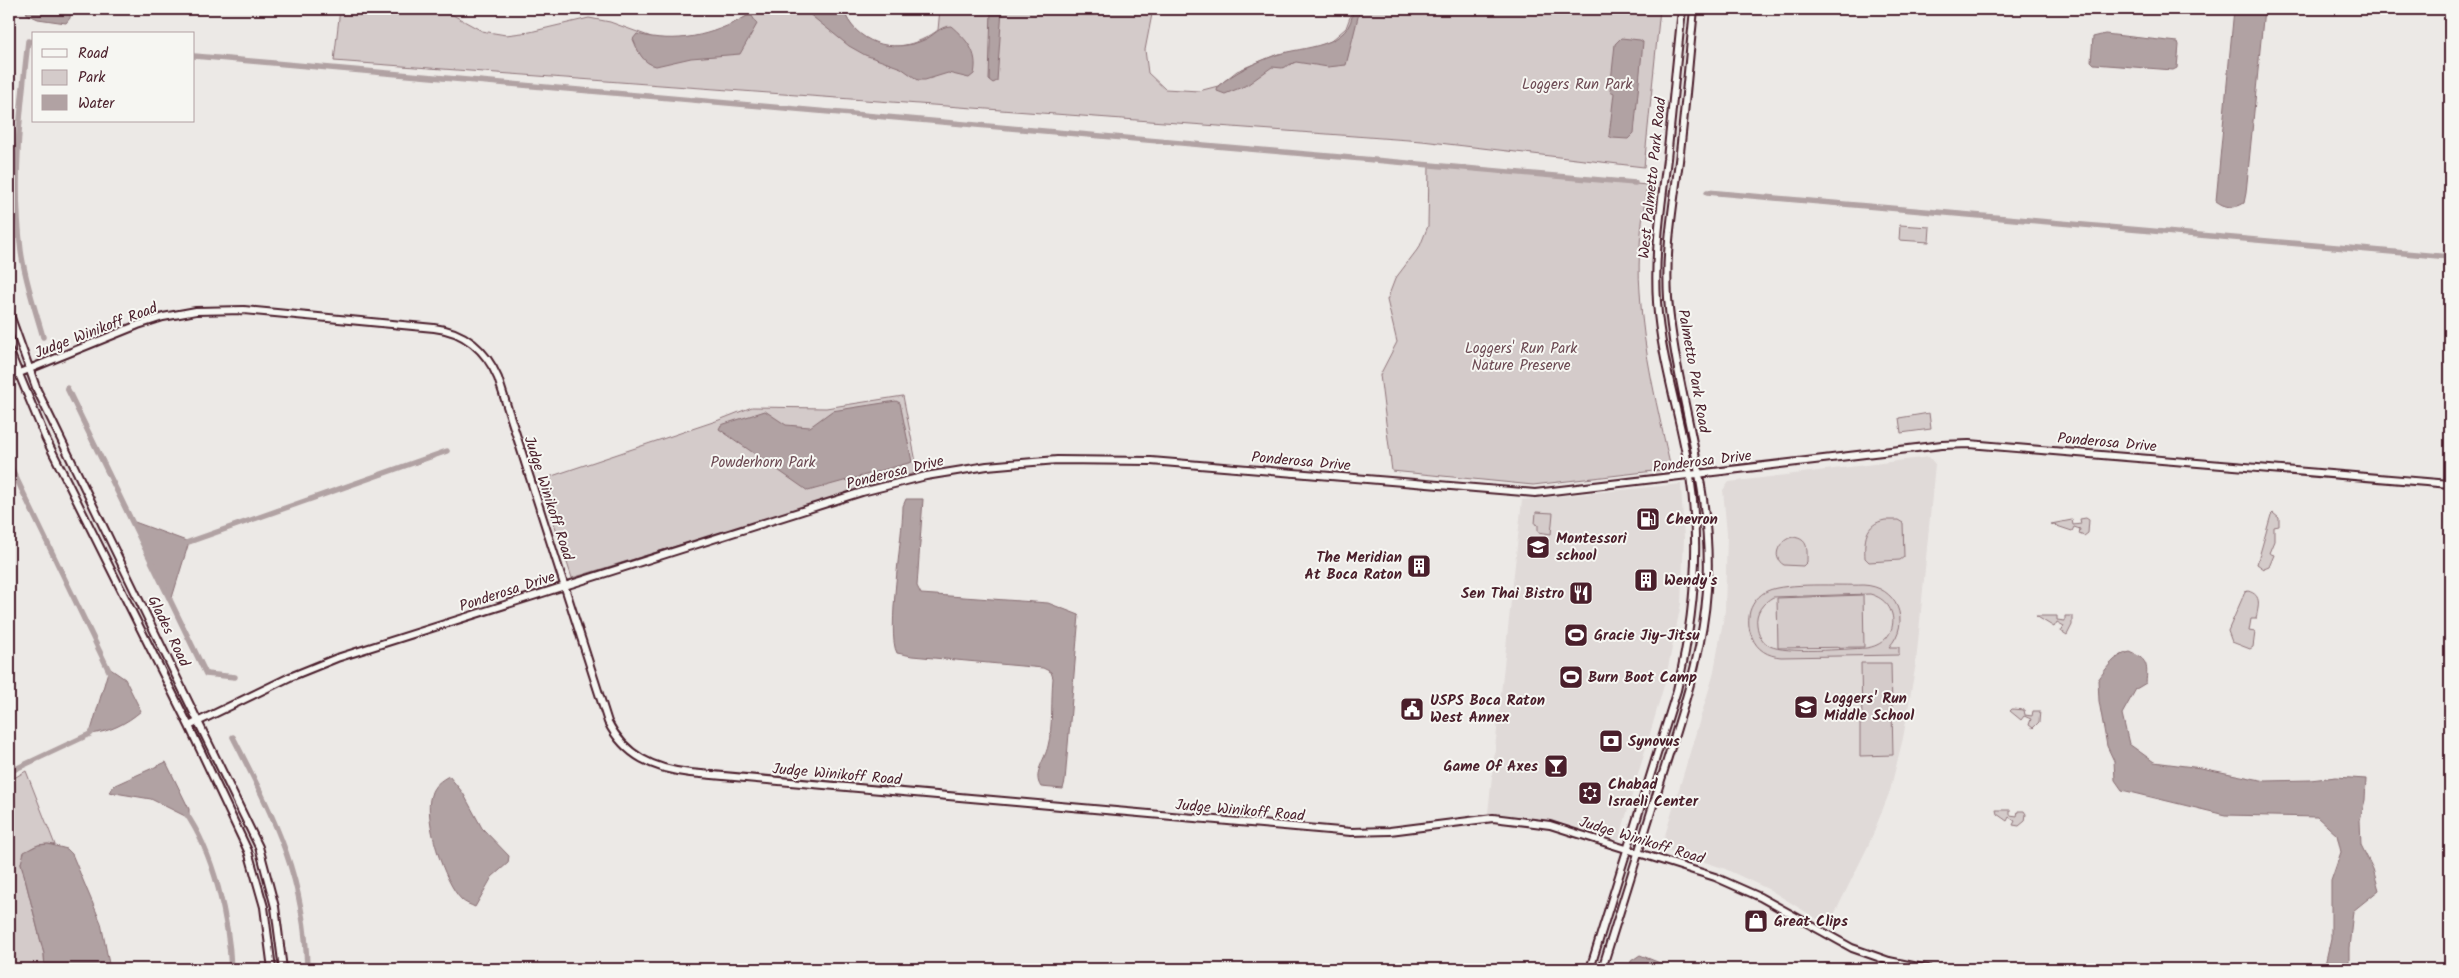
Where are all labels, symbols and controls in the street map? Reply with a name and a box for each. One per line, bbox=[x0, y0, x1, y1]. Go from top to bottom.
legend bbox=[32, 32, 195, 122]
text: Road bbox=[78, 42, 109, 66]
text: Park bbox=[78, 66, 106, 90]
park label: Loggers Run Park bbox=[1522, 73, 1633, 97]
text: Water bbox=[78, 92, 115, 116]
street label: West Palmetto Park Road bbox=[1633, 96, 1673, 260]
street label: Judge Winikoff Road bbox=[32, 296, 162, 365]
street label: Palmetto Park Road bbox=[1670, 307, 1716, 435]
park label: Loggers' Run Park Nature Preserve bbox=[1465, 337, 1578, 378]
street label: Ponderosa Drive bbox=[2056, 427, 2158, 459]
street label: Judge Winikoff Road bbox=[517, 433, 580, 564]
street label: Ponderosa Drive bbox=[1651, 444, 1753, 480]
street label: Ponderosa Drive bbox=[1250, 446, 1352, 478]
street label: Ponderosa Drive bbox=[844, 449, 947, 497]
park label: Powderhorn Park bbox=[710, 451, 817, 475]
fuel station icon: Chevron bbox=[1635, 506, 1661, 532]
place label: Chevron bbox=[1666, 508, 1718, 532]
place label: Montessori school bbox=[1556, 527, 1628, 568]
school or university icon: Montessori school bbox=[1525, 534, 1551, 560]
place label: The Meridian At Boca Raton bbox=[1304, 546, 1402, 587]
building icon: The Meridian At Boca Raton bbox=[1406, 553, 1432, 579]
street label: Ponderosa Drive bbox=[456, 565, 559, 619]
building icon: Wendy's bbox=[1633, 567, 1659, 593]
place label: Wendy's bbox=[1664, 569, 1718, 593]
restaurant icon: Sen Thai Bistro bbox=[1568, 580, 1594, 606]
place label: Sen Thai Bistro bbox=[1461, 582, 1564, 606]
street label: Glades Road bbox=[141, 592, 196, 672]
sports icon: Gracie Jiy-Jitsu bbox=[1563, 622, 1589, 648]
place label: Gracie Jiy-Jitsu bbox=[1594, 624, 1700, 648]
sports icon: Burn Boot Camp bbox=[1558, 664, 1584, 690]
place label: Burn Boot Camp bbox=[1588, 666, 1697, 690]
place label: Loggers' Run Middle School bbox=[1824, 687, 1914, 728]
place label: USPS Boca Raton West Annex bbox=[1430, 689, 1545, 730]
school or university icon: Loggers' Run Middle School bbox=[1793, 694, 1819, 720]
public building icon: USPS Boca Raton West Annex bbox=[1399, 696, 1425, 722]
bank icon: Synovus bbox=[1598, 728, 1624, 754]
place label: Synovus bbox=[1628, 730, 1680, 754]
bar icon: Game Of Axes bbox=[1543, 753, 1569, 779]
place label: Game Of Axes bbox=[1444, 755, 1538, 779]
street label: Judge Winikoff Road bbox=[771, 757, 903, 793]
place label: Chabad Israeli Center bbox=[1608, 773, 1699, 814]
synagogue icon: Chabad Israeli Center bbox=[1577, 780, 1603, 806]
street label: Judge Winikoff Road bbox=[1174, 793, 1306, 829]
street label: Judge Winikoff Road bbox=[1576, 811, 1708, 872]
shop icon: Great Clips bbox=[1743, 908, 1769, 934]
place label: Great Clips bbox=[1774, 910, 1848, 934]

